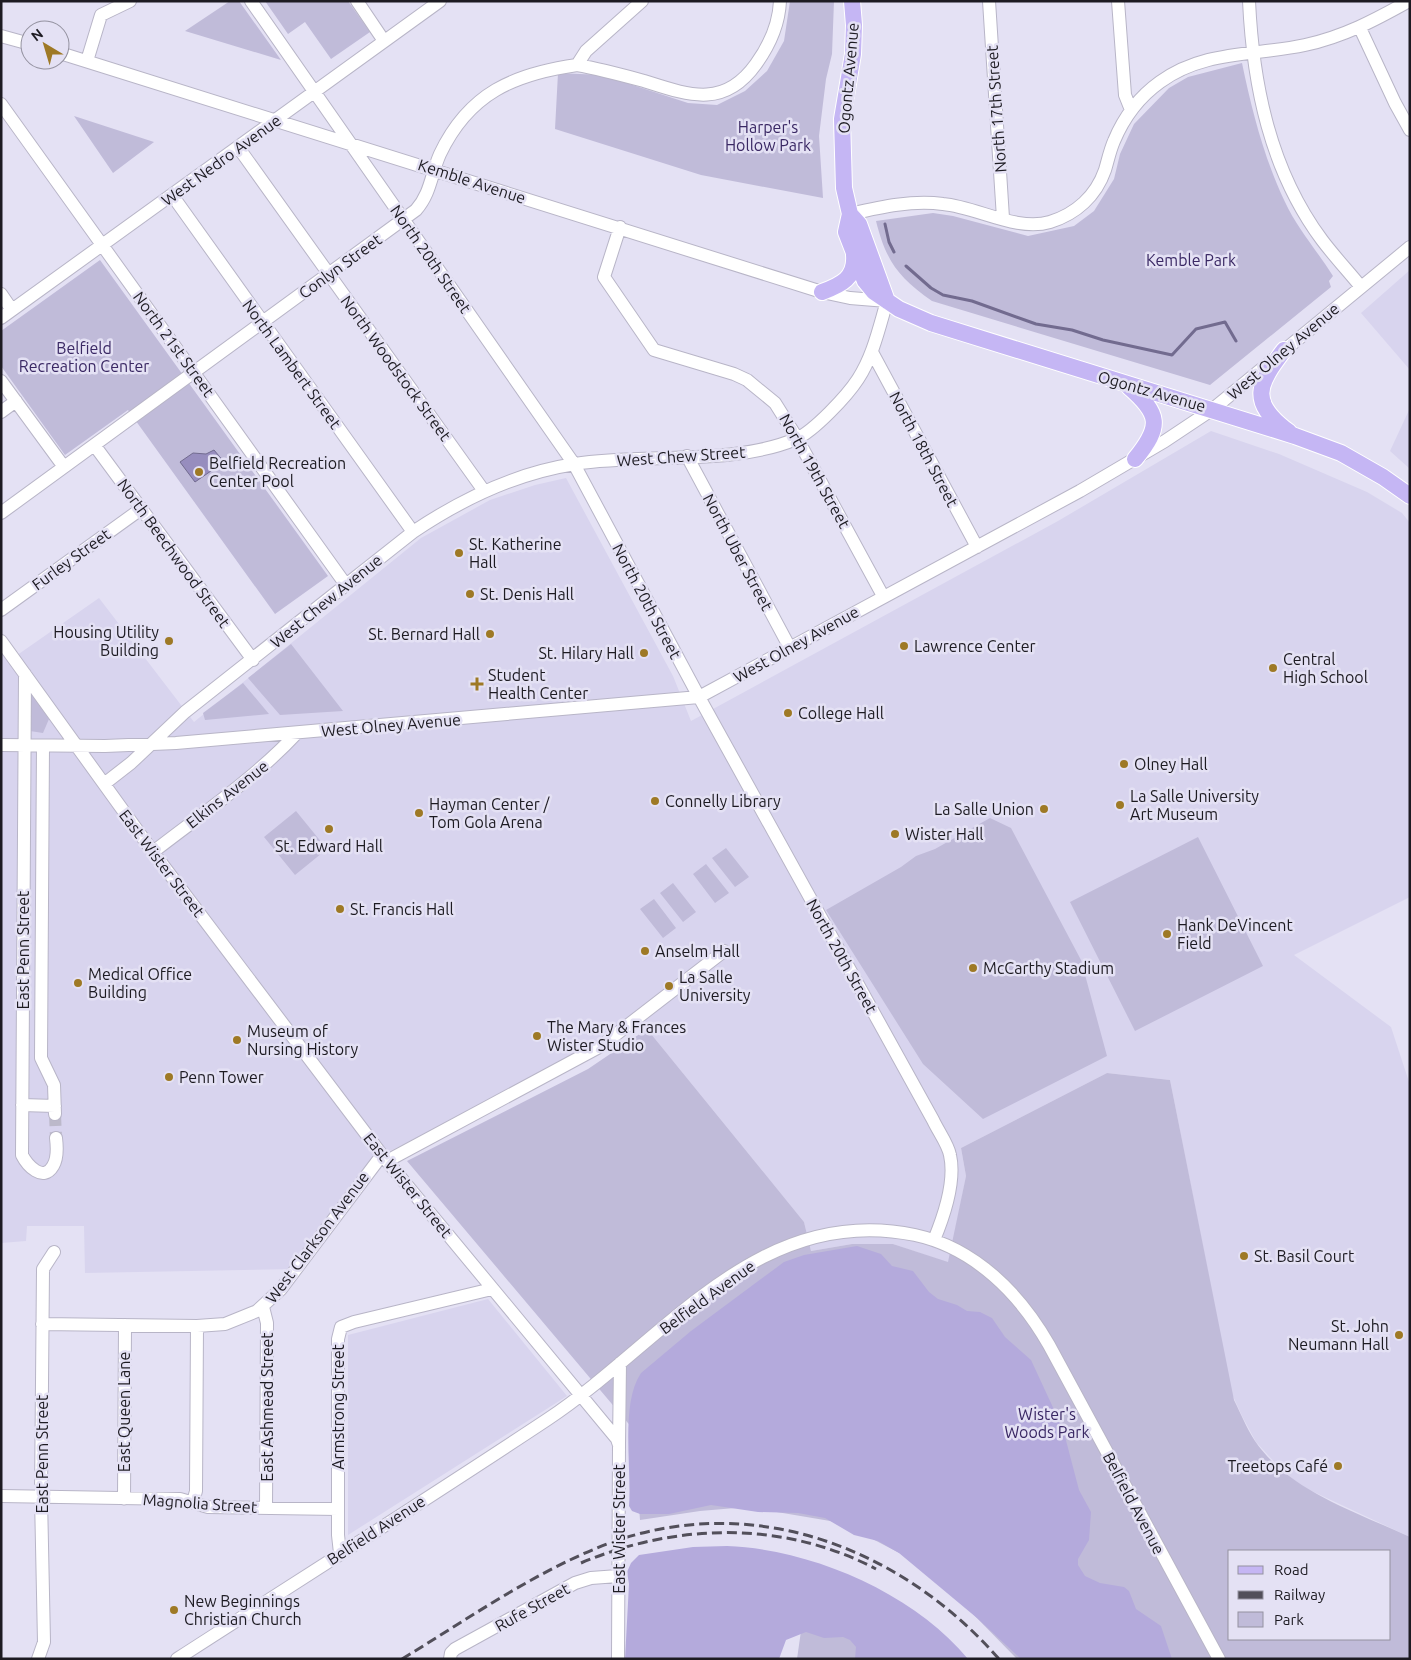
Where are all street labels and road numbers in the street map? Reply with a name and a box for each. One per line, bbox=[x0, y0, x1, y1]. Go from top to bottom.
street label: Ogontz Avenue bbox=[834, 22, 862, 134]
street label: North 17th Street bbox=[983, 44, 1009, 173]
street label: West Nedro Avenue bbox=[158, 111, 284, 209]
street label: Kemble Avenue bbox=[416, 155, 528, 207]
street label: North 20th Street bbox=[387, 202, 475, 317]
street label: Conlyn Street bbox=[295, 230, 385, 302]
street label: North 21st Street bbox=[130, 288, 219, 401]
street label: North Woodstock Street bbox=[337, 292, 455, 445]
street label: North Lambert Street bbox=[239, 296, 345, 433]
street label: West Olney Avenue bbox=[1224, 299, 1342, 403]
street label: Ogontz Avenue bbox=[1096, 367, 1208, 415]
street label: North 18th Street bbox=[886, 388, 962, 510]
street label: North 19th Street bbox=[776, 411, 854, 532]
street label: West Chew Street bbox=[616, 442, 747, 469]
street label: North Beechwood Street bbox=[114, 475, 234, 631]
street label: North Uber Street bbox=[700, 491, 777, 614]
street label: Furley Street bbox=[28, 524, 114, 593]
street label: North 20th Street bbox=[609, 540, 685, 662]
street label: West Chew Avenue bbox=[267, 551, 385, 651]
street label: West Olney Avenue bbox=[730, 602, 862, 686]
street label: West Olney Avenue bbox=[320, 710, 462, 740]
street label: Elkins Avenue bbox=[183, 756, 271, 832]
street label: East Wister Street bbox=[116, 806, 209, 921]
street label: East Penn Street bbox=[14, 890, 32, 1009]
street label: North 20th Street bbox=[803, 896, 881, 1017]
street label: East Wister Street bbox=[360, 1129, 456, 1242]
street label: West Clarkson Avenue bbox=[262, 1168, 372, 1306]
street label: Belfield Avenue bbox=[656, 1256, 758, 1338]
street label: East Ashmead Street bbox=[258, 1332, 276, 1482]
street label: Armstrong Street bbox=[329, 1344, 347, 1470]
street label: East Queen Lane bbox=[115, 1352, 133, 1472]
street label: East Penn Street bbox=[33, 1394, 51, 1513]
street label: Belfield Avenue bbox=[1099, 1449, 1169, 1557]
street label: East Wister Street bbox=[610, 1464, 628, 1594]
street label: Magnolia Street bbox=[142, 1490, 258, 1516]
street label: Belfield Avenue bbox=[324, 1492, 428, 1568]
street label: Rufe Street bbox=[492, 1579, 573, 1635]

